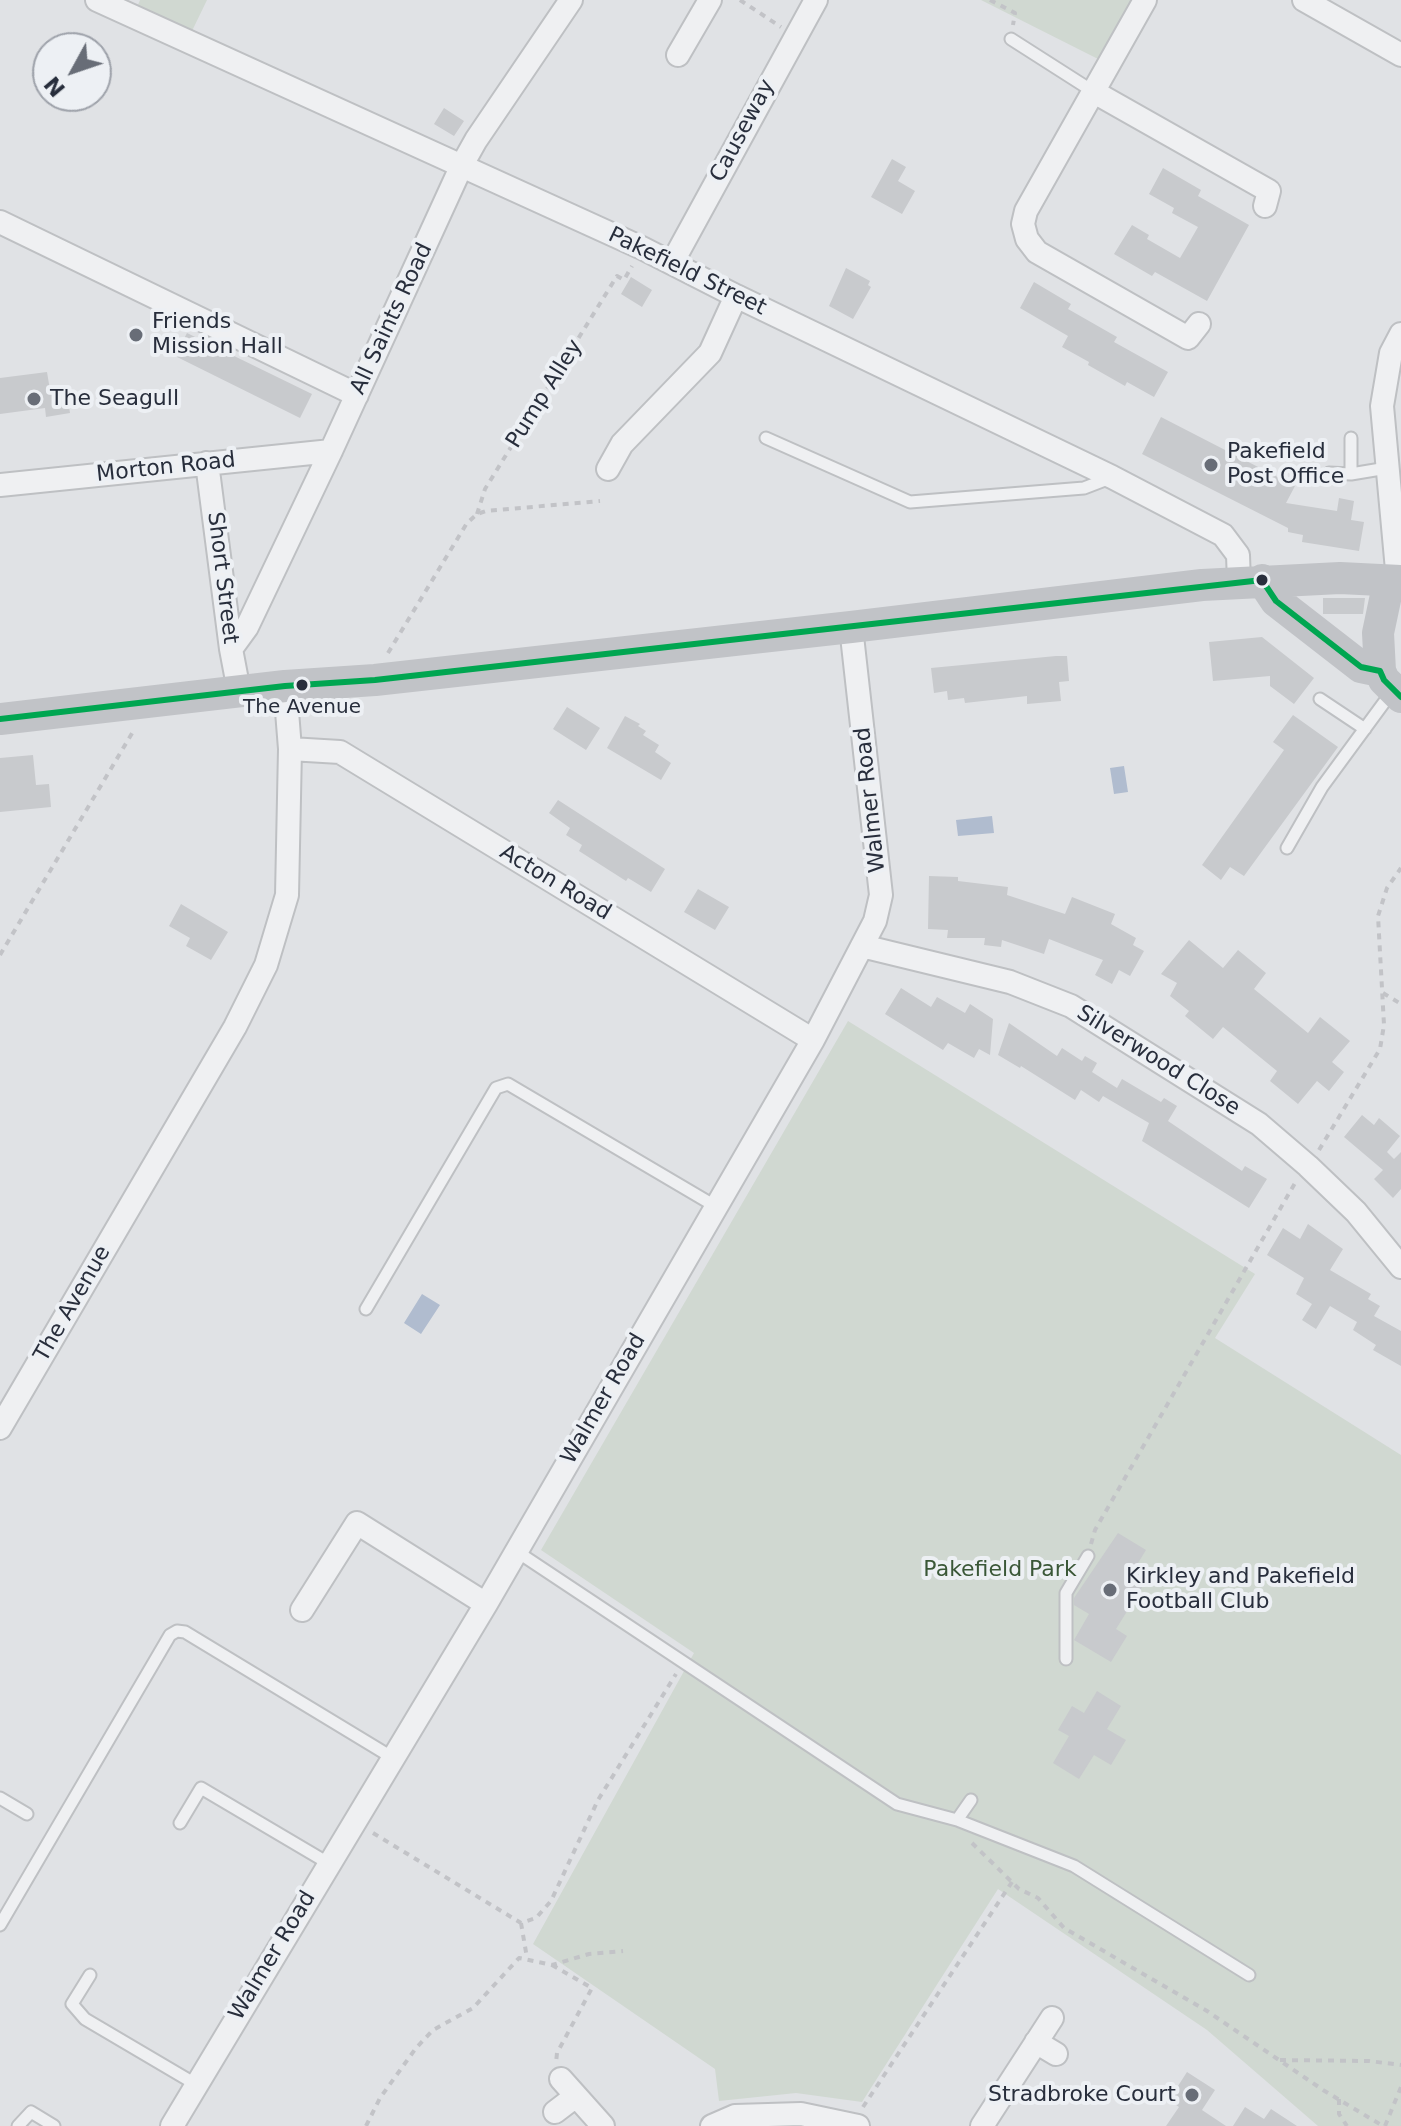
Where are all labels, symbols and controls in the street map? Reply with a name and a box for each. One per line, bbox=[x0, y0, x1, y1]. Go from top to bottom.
north arrow bbox=[32, 32, 112, 112]
text: N bbox=[39, 71, 70, 102]
street label: Causeway bbox=[705, 75, 781, 187]
street label: Pakefield Street bbox=[604, 222, 770, 322]
street label: All Saints Road bbox=[345, 239, 439, 399]
place label: Friends Mission Hall bbox=[152, 309, 283, 360]
marker: Friends Mission Hall bbox=[127, 326, 145, 344]
street label: Pump Alley bbox=[501, 335, 589, 453]
place label: The Seagull bbox=[50, 386, 179, 412]
marker: The Seagull bbox=[25, 390, 43, 408]
place label: Pakefield Post Office bbox=[1227, 439, 1344, 490]
street label: Morton Road bbox=[95, 448, 237, 488]
marker: Pakefield Post Office bbox=[1202, 456, 1220, 474]
street label: Short Street bbox=[201, 510, 243, 646]
unlabelled marker bbox=[1254, 572, 1270, 588]
marker: The Avenue bbox=[294, 677, 310, 693]
place label: The Avenue bbox=[243, 696, 361, 720]
street label: Walmer Road bbox=[850, 726, 892, 874]
street label: Acton Road bbox=[495, 839, 615, 927]
street label: Silverwood Close bbox=[1071, 1000, 1245, 1122]
street label: The Avenue bbox=[29, 1241, 117, 1367]
street label: Walmer Road bbox=[556, 1329, 652, 1469]
park label: Pakefield Park bbox=[923, 1557, 1077, 1583]
place label: Kirkley and Pakefield Football Club bbox=[1126, 1564, 1355, 1616]
marker: Kirkley and Pakefield Football Club bbox=[1101, 1581, 1119, 1599]
street label: Walmer Road bbox=[224, 1887, 322, 2025]
place label: Stradbroke Court bbox=[988, 2082, 1176, 2108]
marker: Stradbroke Court bbox=[1183, 2086, 1201, 2104]

